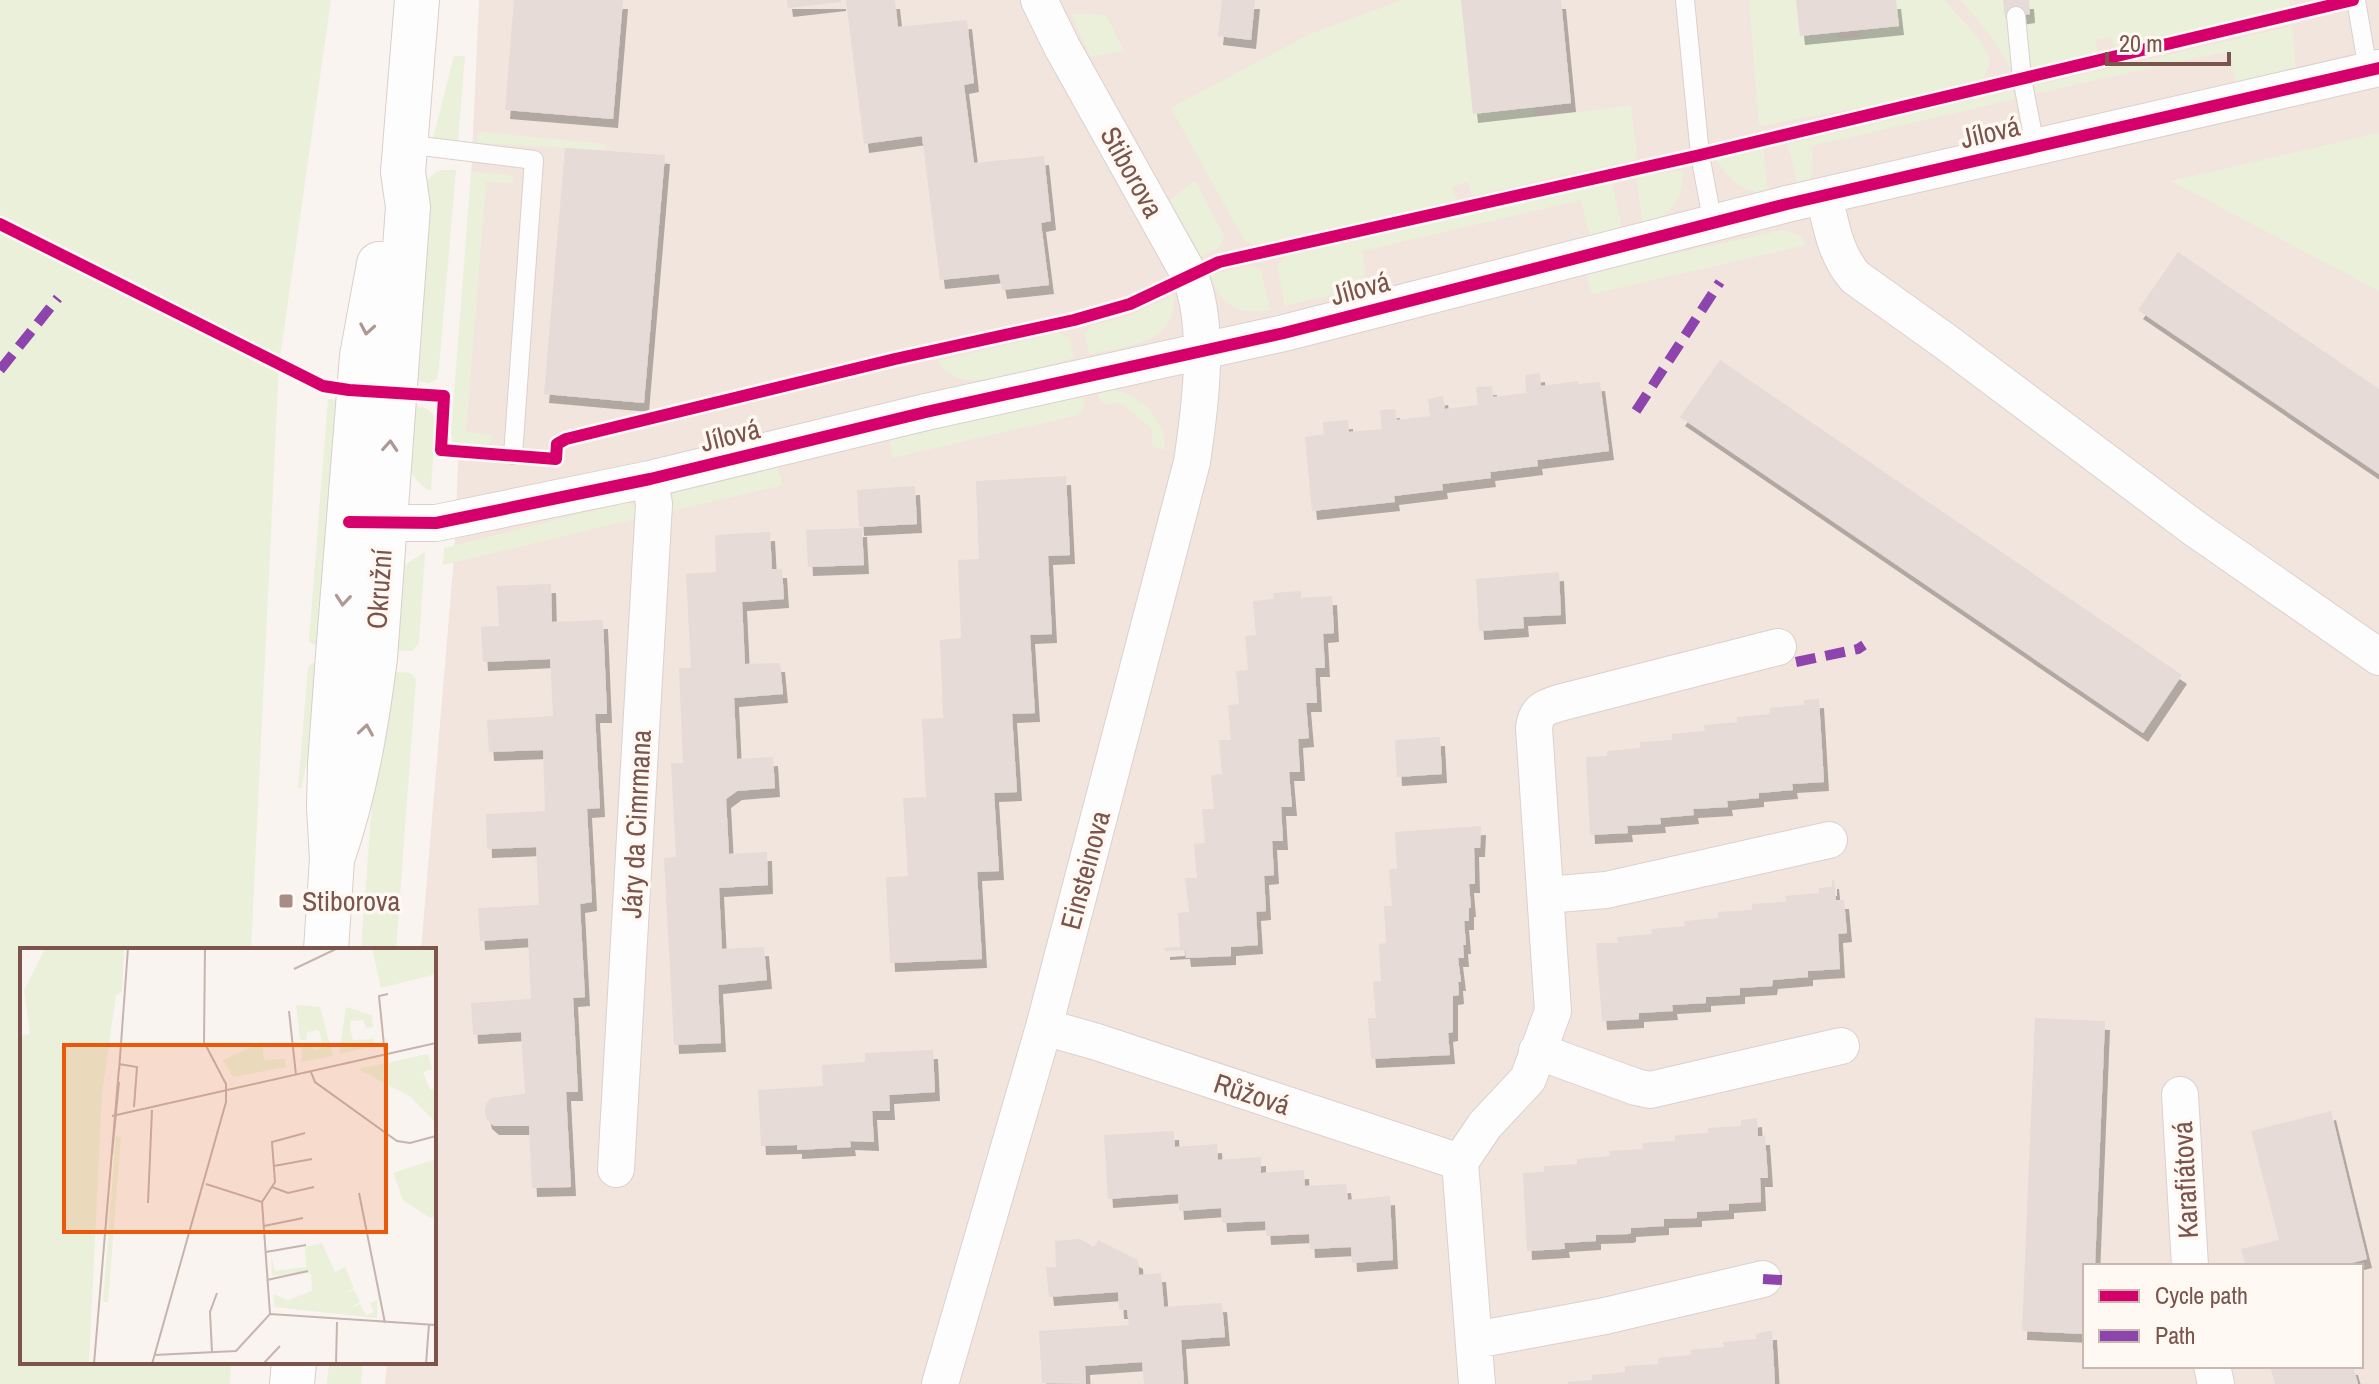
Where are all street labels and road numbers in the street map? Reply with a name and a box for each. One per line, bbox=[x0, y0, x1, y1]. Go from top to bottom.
street label: Jílová bbox=[1957, 107, 2024, 157]
street label: Stiborova bbox=[1092, 120, 1173, 224]
street label: Jílová bbox=[1326, 262, 1394, 314]
street label: Jílová bbox=[696, 409, 764, 461]
street label: Okružní bbox=[357, 547, 401, 630]
street label: Járy da Cimrmana bbox=[612, 728, 660, 919]
street label: Einsteinova bbox=[1051, 806, 1119, 933]
street label: Růžová bbox=[1209, 1064, 1295, 1124]
street label: Karafiátová bbox=[2163, 1120, 2207, 1240]

